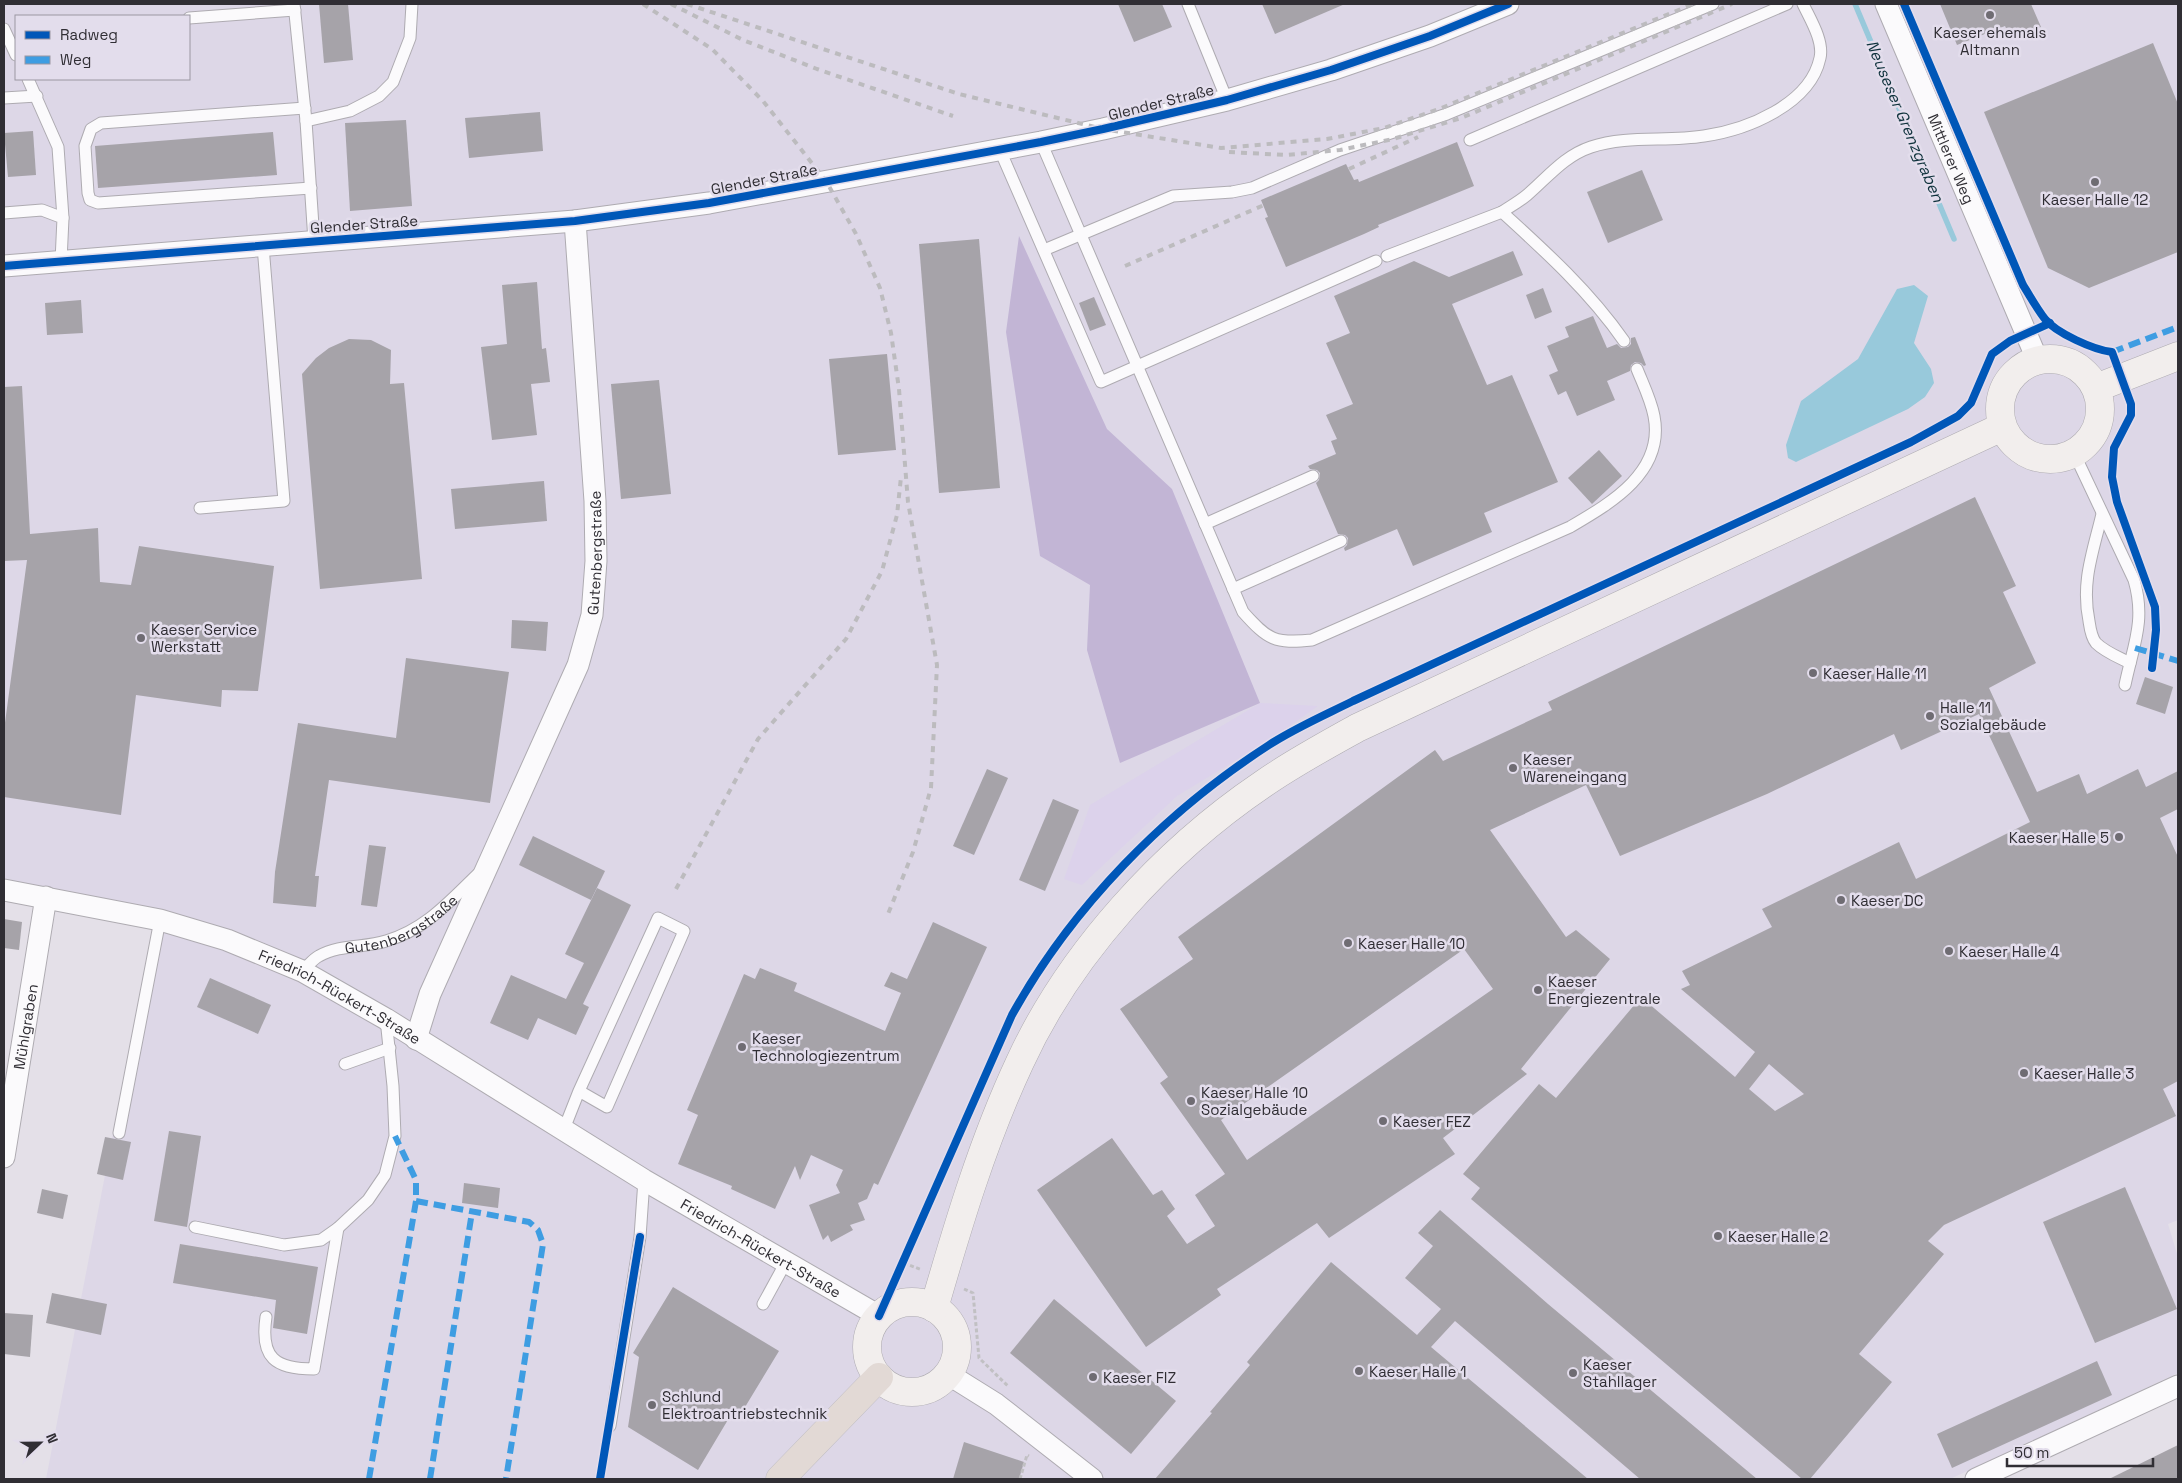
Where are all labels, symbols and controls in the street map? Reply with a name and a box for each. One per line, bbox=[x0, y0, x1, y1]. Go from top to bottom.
marker: Kaeser ehemals Altmann bbox=[1984, 9, 1996, 21]
legend bbox=[15, 15, 190, 80]
place label: Kaeser ehemals Altmann bbox=[1934, 23, 2046, 59]
text: Radweg bbox=[60, 25, 118, 44]
water label: Neuseser Grenzgraben bbox=[1861, 37, 1949, 206]
text: Weg bbox=[60, 50, 91, 69]
street label: Glender Straße bbox=[1106, 80, 1216, 124]
street label: Mittlerer Weg bbox=[1924, 111, 1979, 207]
street label: Glender Straße bbox=[709, 159, 819, 199]
marker: Kaeser Halle 12 bbox=[2089, 176, 2101, 188]
place label: Kaeser Halle 12 bbox=[2042, 190, 2148, 209]
street label: Glender Straße bbox=[309, 211, 419, 237]
street label: Gutenbergstraße bbox=[583, 490, 606, 616]
place label: Kaeser Service Werkstatt bbox=[151, 620, 257, 656]
marker: Kaeser Service Werkstatt bbox=[135, 632, 147, 644]
place label: Kaeser Halle 11 bbox=[1823, 664, 1927, 683]
marker: Kaeser Halle 11 bbox=[1807, 667, 1819, 679]
place label: Halle 11 Sozialgebäude bbox=[1940, 698, 2046, 734]
marker: Halle 11 Sozialgebäude bbox=[1924, 710, 1936, 722]
place label: Kaeser Wareneingang bbox=[1523, 750, 1627, 786]
marker: Kaeser Wareneingang bbox=[1507, 762, 1519, 774]
place label: Kaeser Halle 5 bbox=[2009, 828, 2109, 847]
marker: Kaeser Halle 5 bbox=[2113, 831, 2125, 843]
street label: Gutenbergstraße bbox=[343, 890, 461, 957]
place label: Kaeser DC bbox=[1851, 891, 1923, 910]
marker: Kaeser DC bbox=[1835, 894, 1847, 906]
place label: Kaeser Halle 10 bbox=[1358, 934, 1465, 953]
marker: Kaeser Halle 10 bbox=[1342, 937, 1354, 949]
place label: Kaeser Halle 4 bbox=[1959, 942, 2060, 961]
street label: Friedrich-Rückert-Straße bbox=[256, 945, 425, 1048]
marker: Kaeser Halle 4 bbox=[1943, 945, 1955, 957]
place label: Kaeser Energiezentrale bbox=[1548, 972, 1661, 1008]
street label: Mühlgraben bbox=[9, 982, 41, 1071]
marker: Kaeser Energiezentrale bbox=[1532, 984, 1544, 996]
place label: Kaeser Technologiezentrum bbox=[752, 1029, 900, 1065]
marker: Kaeser Technologiezentrum bbox=[736, 1041, 748, 1053]
place label: Kaeser Halle 3 bbox=[2034, 1064, 2134, 1083]
marker: Kaeser Halle 3 bbox=[2018, 1067, 2030, 1079]
place label: Kaeser Halle 10 Sozialgebäude bbox=[1201, 1083, 1308, 1119]
marker: Kaeser Halle 10 Sozialgebäude bbox=[1185, 1095, 1197, 1107]
place label: Kaeser FEZ bbox=[1393, 1112, 1471, 1131]
marker: Kaeser FEZ bbox=[1377, 1115, 1389, 1127]
street label: Friedrich-Rückert-Straße bbox=[677, 1194, 845, 1302]
place label: Kaeser Halle 2 bbox=[1728, 1227, 1828, 1246]
marker: Kaeser Halle 2 bbox=[1712, 1230, 1724, 1242]
place label: Kaeser Stahllager bbox=[1583, 1355, 1657, 1391]
place label: Kaeser Halle 1 bbox=[1369, 1362, 1467, 1381]
marker: Kaeser Halle 1 bbox=[1353, 1365, 1365, 1377]
marker: Kaeser Stahllager bbox=[1567, 1367, 1579, 1379]
place label: Kaeser FIZ bbox=[1103, 1368, 1176, 1387]
marker: Kaeser FIZ bbox=[1087, 1371, 1099, 1383]
place label: Schlund Elektroantriebstechnik bbox=[662, 1387, 827, 1423]
marker: Schlund Elektroantriebstechnik bbox=[646, 1399, 658, 1411]
north arrow bbox=[15, 1418, 65, 1468]
text: N bbox=[42, 1430, 62, 1446]
scale bar bbox=[2007, 1436, 2153, 1468]
text: 50 m bbox=[2014, 1443, 2049, 1462]

